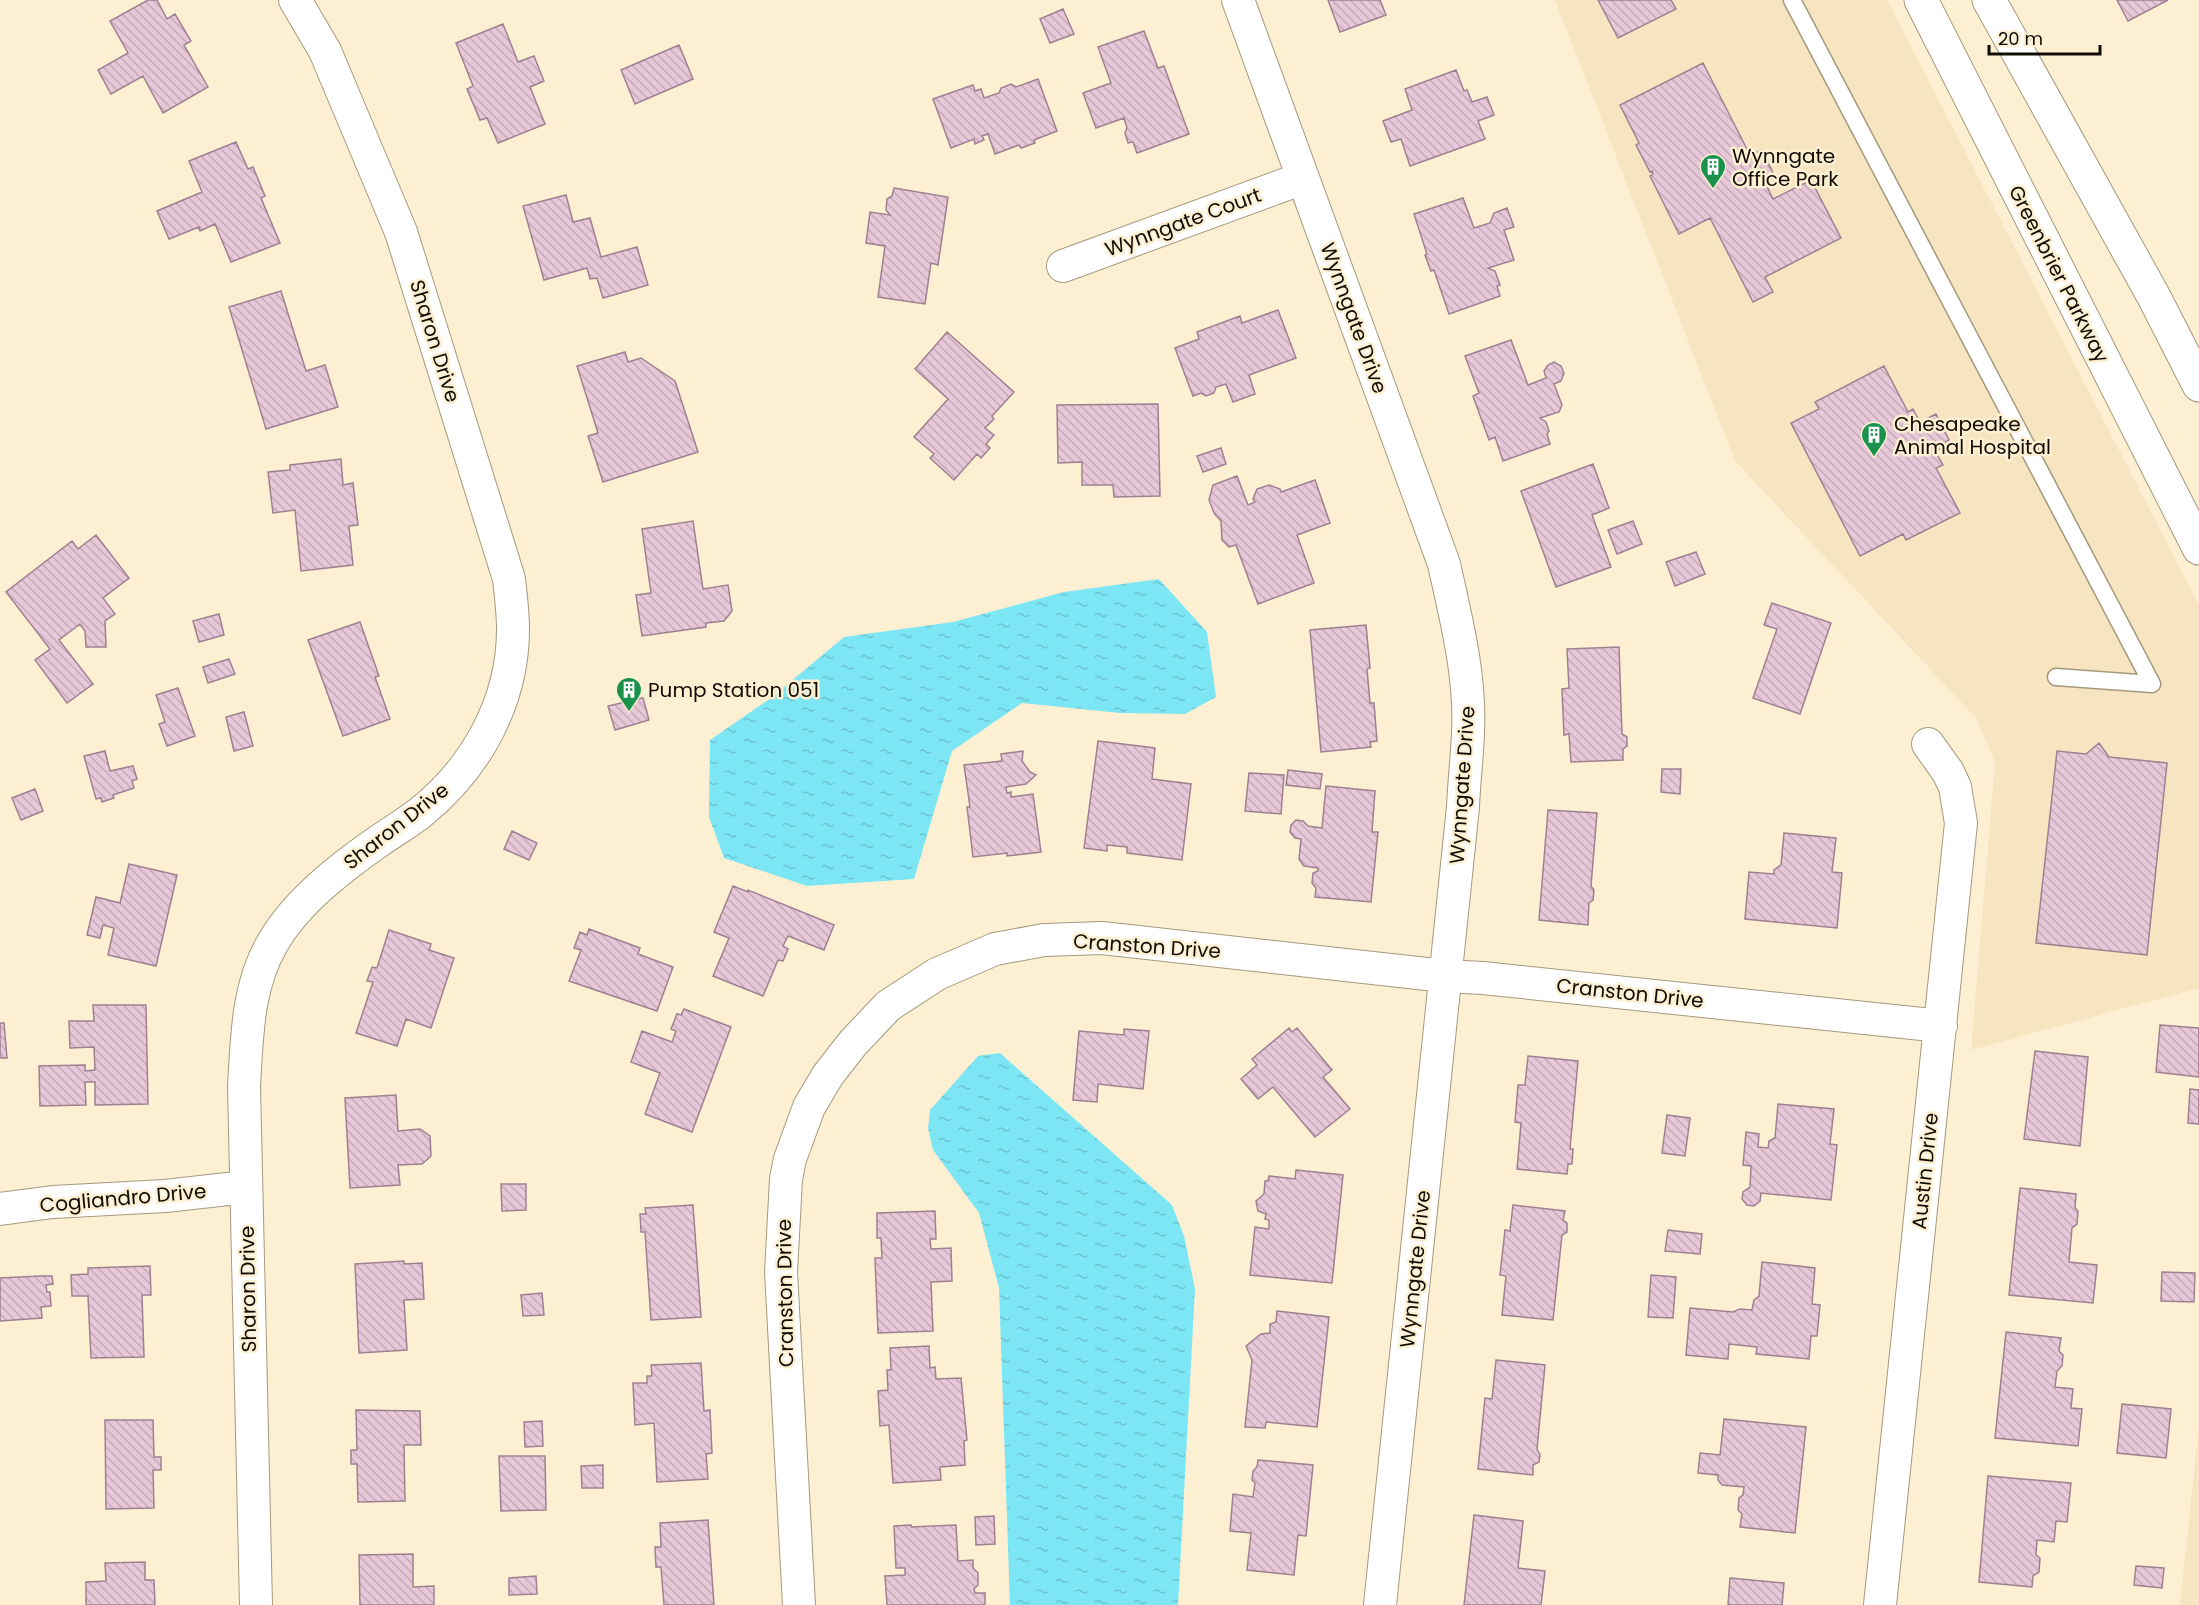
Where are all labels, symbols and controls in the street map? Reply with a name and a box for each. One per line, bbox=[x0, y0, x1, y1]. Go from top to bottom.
scale bar bbox=[1989, 18, 2100, 56]
text: 20 m bbox=[1998, 26, 2043, 51]
place label: Wynngate Office Park bbox=[1732, 142, 1839, 193]
building icon: Wynngate Office Park bbox=[1698, 152, 1728, 190]
street label: Greenbrier Parkway bbox=[2002, 180, 2116, 368]
street label: Wynngate Court bbox=[1101, 181, 1265, 263]
street label: Wynngate Drive bbox=[1314, 239, 1394, 397]
street label: Sharon Drive bbox=[403, 276, 467, 406]
place label: Chesapeake Animal Hospital bbox=[1894, 410, 2051, 461]
building icon: Chesapeake Animal Hospital bbox=[1859, 420, 1889, 458]
building icon: Pump Station 051 bbox=[614, 675, 644, 713]
place label: Pump Station 051 bbox=[648, 676, 819, 704]
street label: Wynngate Drive bbox=[1443, 705, 1481, 865]
street label: Sharon Drive bbox=[337, 776, 455, 876]
street label: Cranston Drive bbox=[1072, 927, 1222, 965]
street label: Cranston Drive bbox=[1555, 971, 1705, 1015]
street label: Austin Drive bbox=[1905, 1111, 1945, 1231]
street label: Cogliandro Drive bbox=[39, 1177, 207, 1219]
street label: Wynngate Drive bbox=[1393, 1189, 1437, 1349]
street label: Cranston Drive bbox=[770, 1219, 800, 1367]
street label: Sharon Drive bbox=[233, 1225, 263, 1353]

